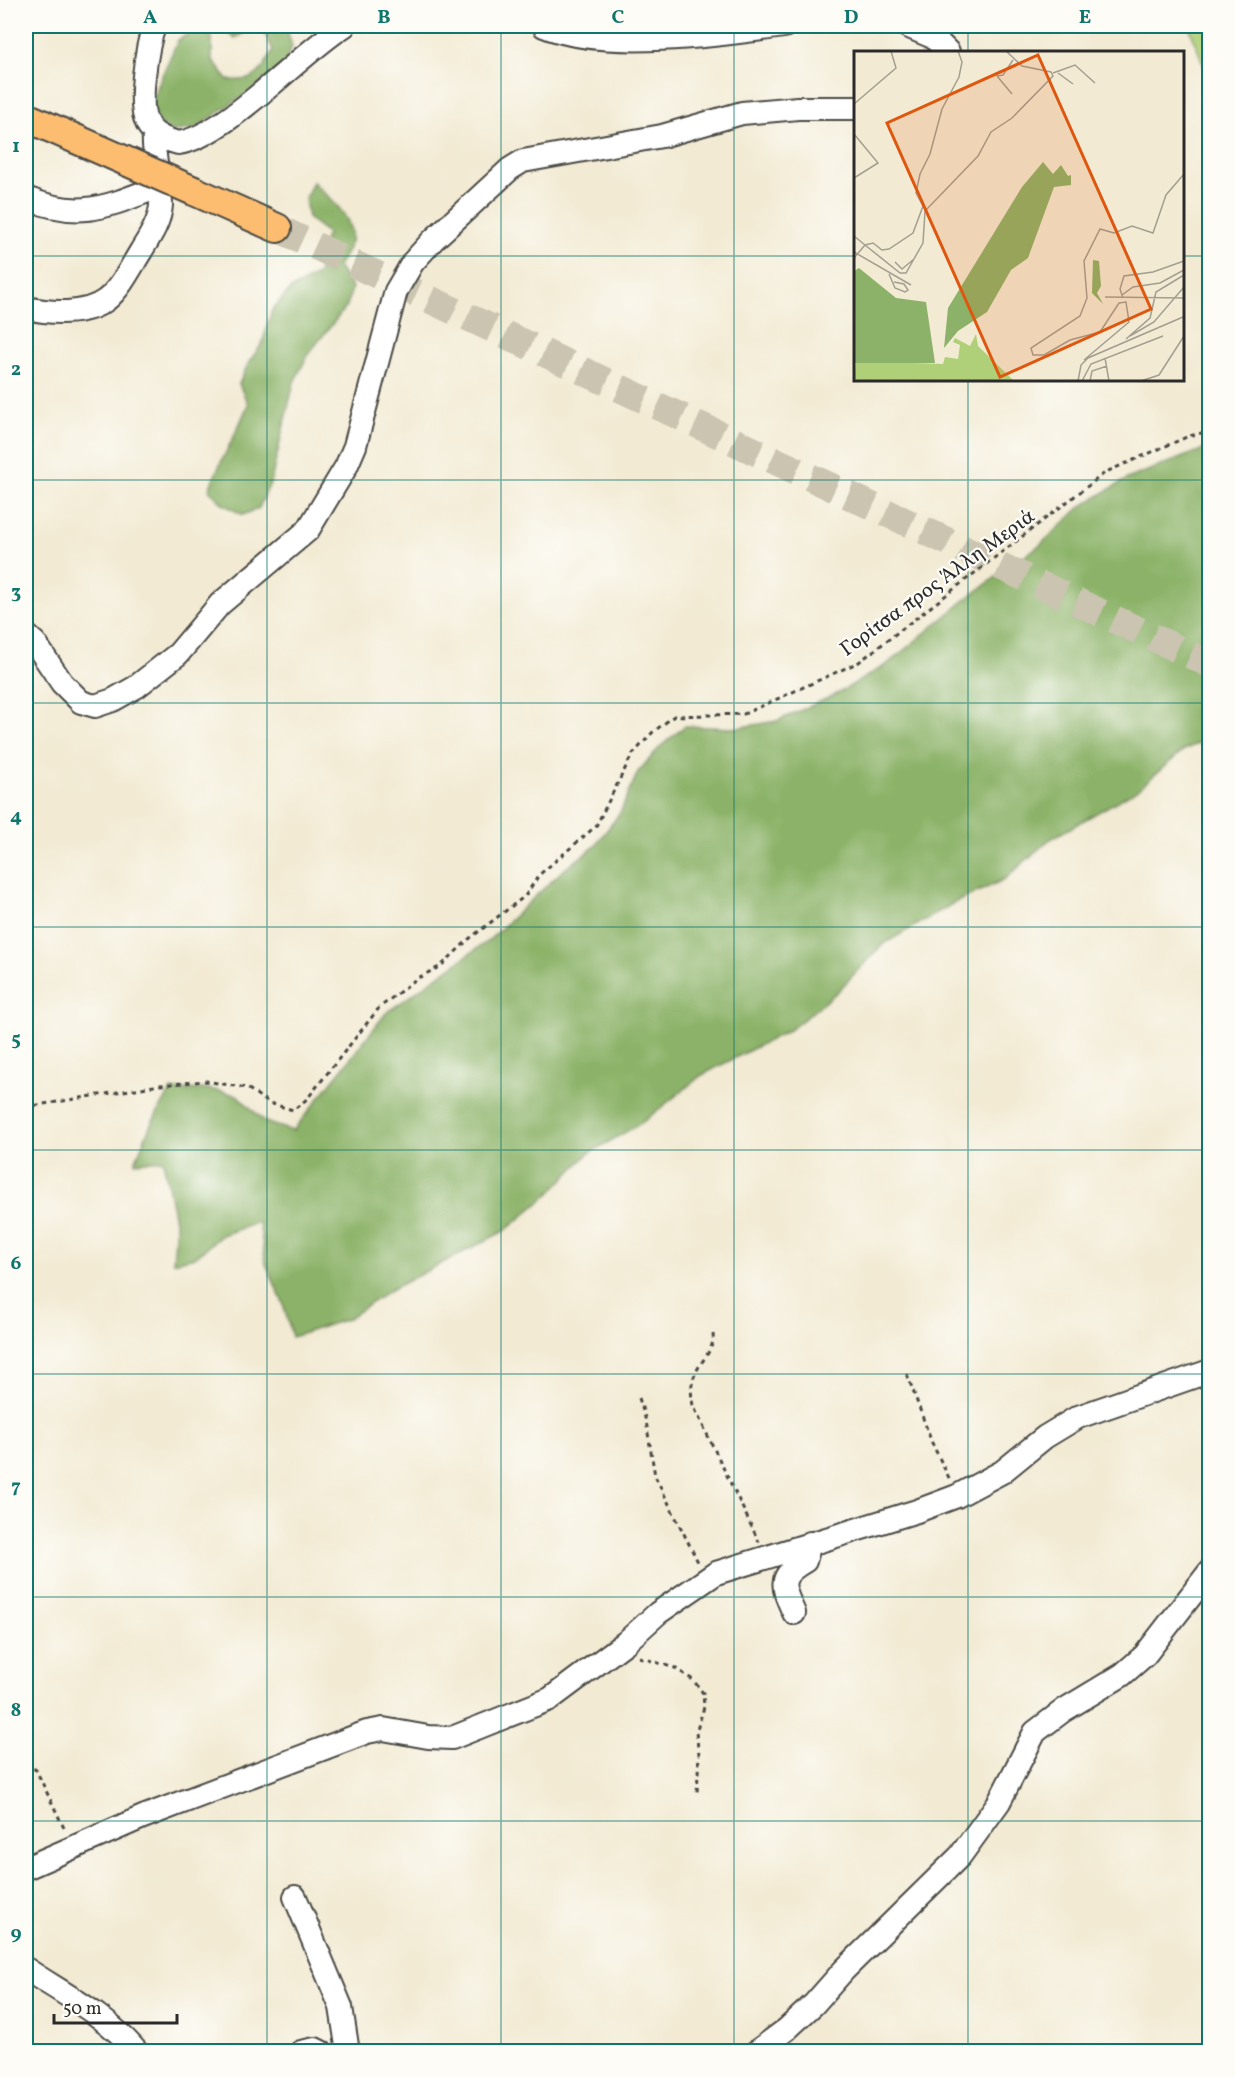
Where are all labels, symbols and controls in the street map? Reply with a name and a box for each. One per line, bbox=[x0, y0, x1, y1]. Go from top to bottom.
text: A bbox=[143, 4, 157, 32]
text: B bbox=[377, 4, 391, 32]
text: C bbox=[612, 4, 625, 32]
text: D bbox=[844, 4, 858, 32]
text: E bbox=[1079, 4, 1091, 32]
inset map bbox=[854, 51, 1184, 381]
text: 1 bbox=[12, 133, 20, 161]
text: 2 bbox=[11, 356, 21, 384]
street label: Γορίτσα προς Άλλη Μεριά bbox=[834, 502, 1042, 664]
text: 3 bbox=[11, 579, 21, 607]
text: 4 bbox=[10, 803, 22, 831]
text: 5 bbox=[11, 1026, 21, 1054]
text: 6 bbox=[11, 1250, 22, 1278]
text: 7 bbox=[11, 1473, 21, 1501]
text: 8 bbox=[11, 1697, 21, 1725]
text: 9 bbox=[10, 1920, 22, 1948]
scale bar bbox=[54, 1987, 177, 2025]
text: 50 m bbox=[63, 1997, 102, 2022]

